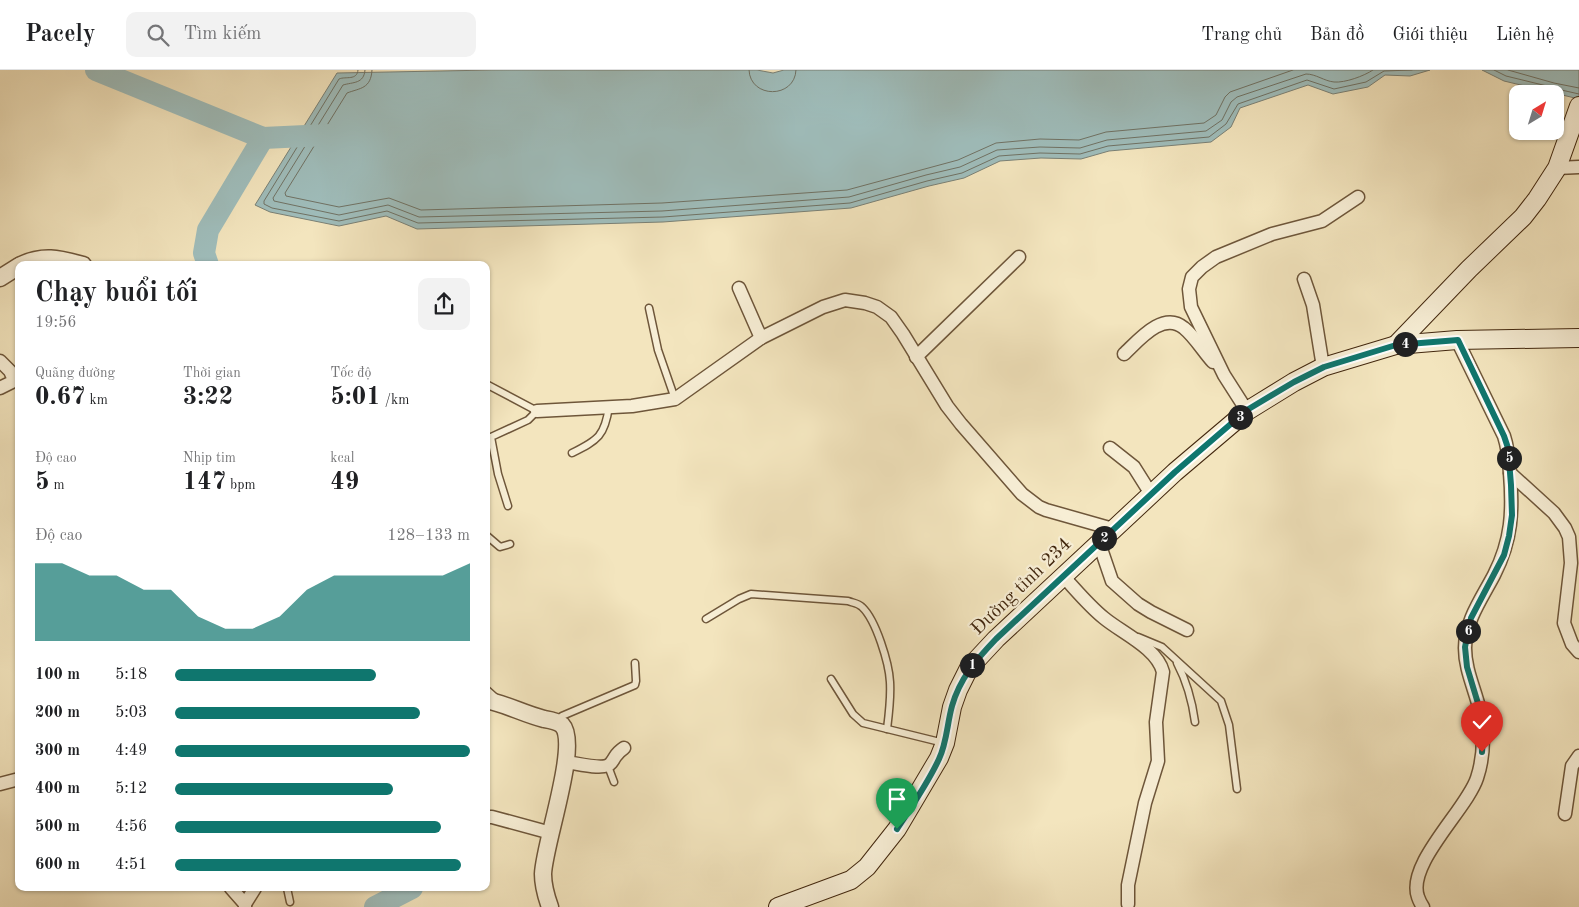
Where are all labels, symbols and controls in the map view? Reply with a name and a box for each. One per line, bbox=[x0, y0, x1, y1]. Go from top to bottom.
search box bbox=[126, 12, 476, 57]
icon: search bbox=[144, 21, 172, 49]
text: Pacely bbox=[25, 23, 96, 47]
text: Tìm kiếm bbox=[184, 25, 261, 44]
text: Trang chủ bbox=[1201, 26, 1282, 44]
text: Bản đồ bbox=[1310, 26, 1364, 44]
text: Giới thiệu bbox=[1392, 26, 1468, 44]
text: Liên hệ bbox=[1496, 26, 1554, 44]
north arrow bbox=[1509, 85, 1564, 140]
map controls bbox=[1509, 85, 1564, 140]
button: share bbox=[418, 278, 470, 330]
text: Chạy buổi tối bbox=[35, 280, 198, 308]
text: 19:56 bbox=[35, 315, 77, 331]
pin: 4 bbox=[1392, 332, 1418, 356]
text: 4 bbox=[1401, 337, 1410, 351]
text: Quãng đường bbox=[35, 366, 115, 380]
text: Thời gian bbox=[183, 366, 241, 380]
text: Tốc độ bbox=[330, 366, 372, 380]
text: 0.67 bbox=[35, 385, 86, 410]
text: 3:22 bbox=[183, 385, 233, 410]
text: 5:01 bbox=[330, 385, 381, 410]
text: km bbox=[86, 393, 108, 407]
text: /km bbox=[381, 393, 409, 407]
pin: 3 bbox=[1228, 404, 1252, 430]
text: 3 bbox=[1236, 410, 1245, 424]
pin: 5 bbox=[1496, 446, 1522, 470]
text: Độ cao bbox=[35, 451, 77, 465]
text: Nhịp tim bbox=[183, 451, 236, 465]
text: kcal bbox=[330, 451, 354, 465]
text: 5 bbox=[1505, 451, 1514, 465]
text: 5 bbox=[35, 470, 50, 495]
text: 147 bbox=[183, 470, 226, 495]
text: 49 bbox=[330, 470, 359, 495]
text: m bbox=[50, 478, 65, 492]
text: bpm bbox=[226, 478, 256, 492]
pin: 2 bbox=[1092, 526, 1116, 550]
text: Độ cao bbox=[35, 528, 83, 544]
text: 128–133 m bbox=[387, 528, 470, 544]
text: 2 bbox=[1100, 531, 1109, 545]
street label: Đường tỉnh 234 bbox=[968, 535, 1076, 639]
pin: 6 bbox=[1456, 618, 1480, 644]
text: 6 bbox=[1464, 624, 1473, 638]
pin: 1 bbox=[960, 652, 984, 678]
text: 1 bbox=[968, 658, 977, 672]
text: 100 m bbox=[35, 667, 80, 683]
text: 5:18 bbox=[115, 667, 147, 683]
pin bbox=[1461, 701, 1503, 752]
text: 200 m bbox=[35, 705, 80, 721]
text: 5:03 bbox=[115, 705, 147, 721]
icon: check bbox=[1468, 708, 1496, 736]
text: 300 m bbox=[35, 743, 80, 759]
text: 4:49 bbox=[115, 743, 147, 759]
pin bbox=[876, 778, 918, 829]
text: 400 m bbox=[35, 781, 80, 797]
text: 5:12 bbox=[115, 781, 147, 797]
icon: arrive bbox=[883, 785, 911, 813]
text: 500 m bbox=[35, 819, 80, 835]
text: 4:56 bbox=[115, 819, 147, 835]
text: 600 m bbox=[35, 857, 80, 873]
text: 4:51 bbox=[115, 857, 147, 873]

